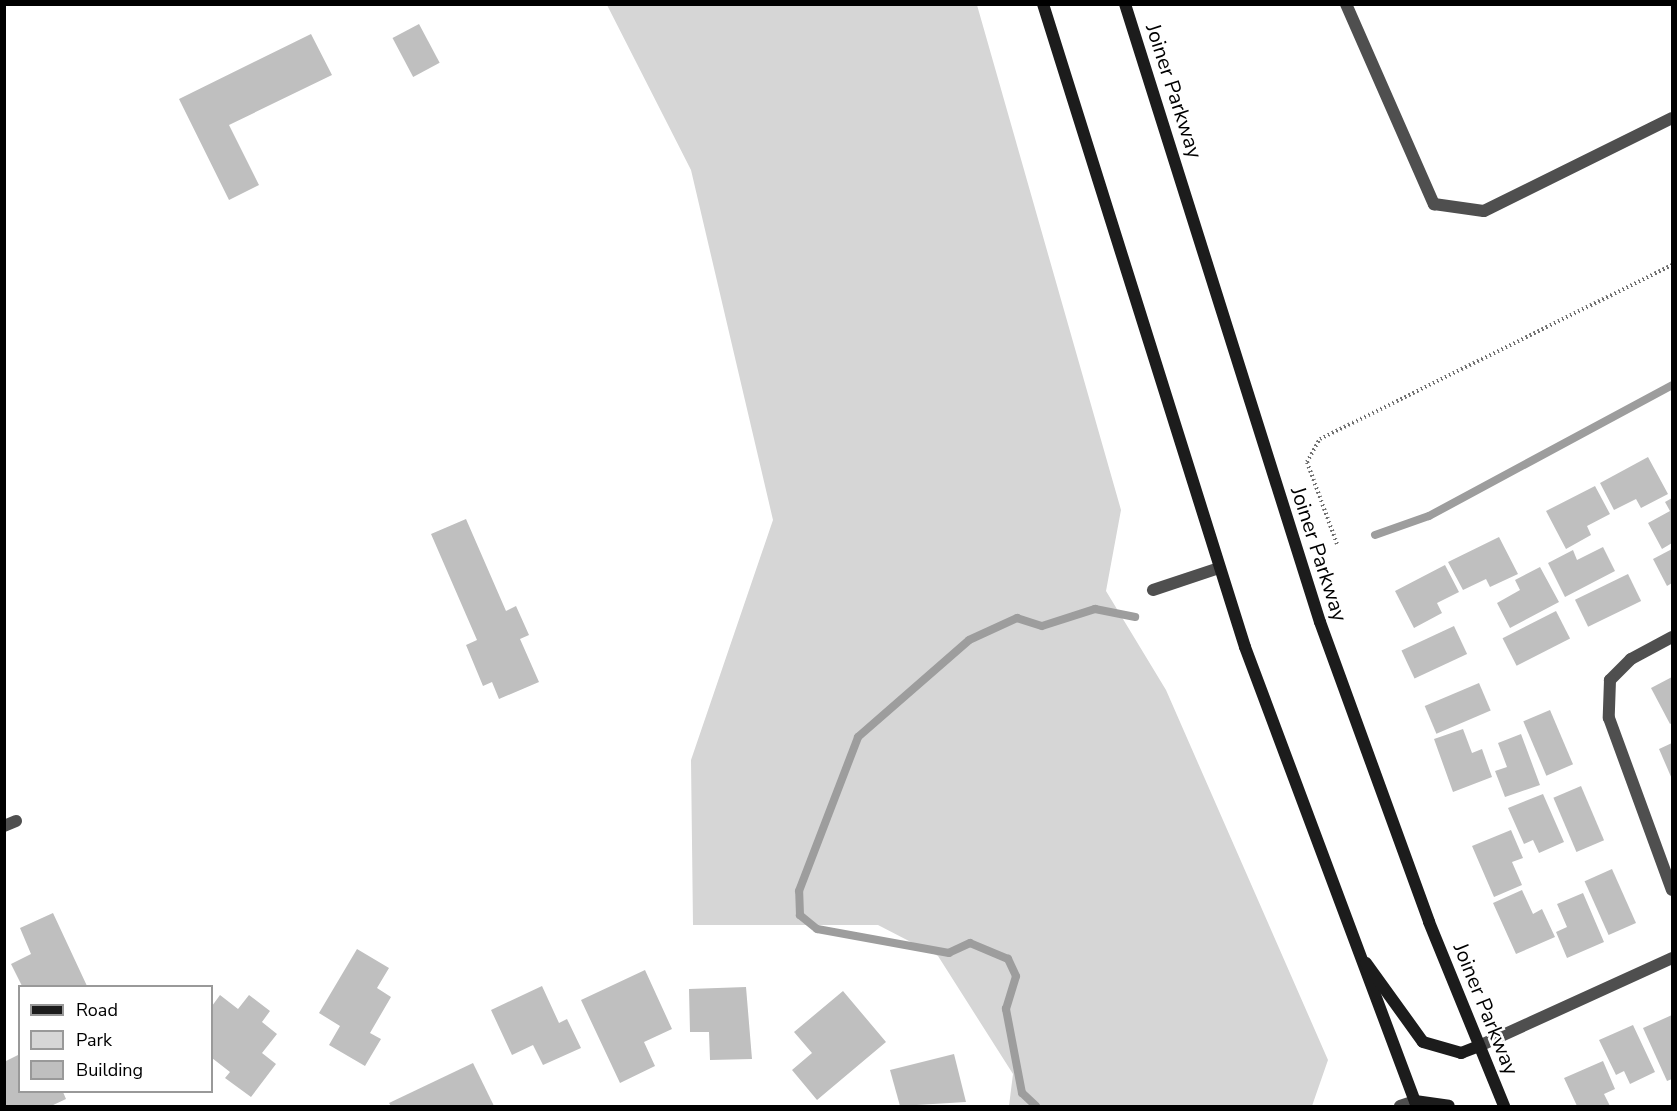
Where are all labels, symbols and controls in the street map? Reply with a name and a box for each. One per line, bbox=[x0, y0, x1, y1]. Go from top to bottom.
street label: Joiner Parkway bbox=[1140, 20, 1208, 162]
street label: Joiner Parkway bbox=[1285, 483, 1353, 625]
street label: Joiner Parkway bbox=[1448, 939, 1524, 1079]
legend bbox=[18, 985, 213, 1093]
text: Road bbox=[76, 998, 118, 1022]
text: Park bbox=[76, 1028, 112, 1052]
text: Building bbox=[76, 1058, 143, 1082]

